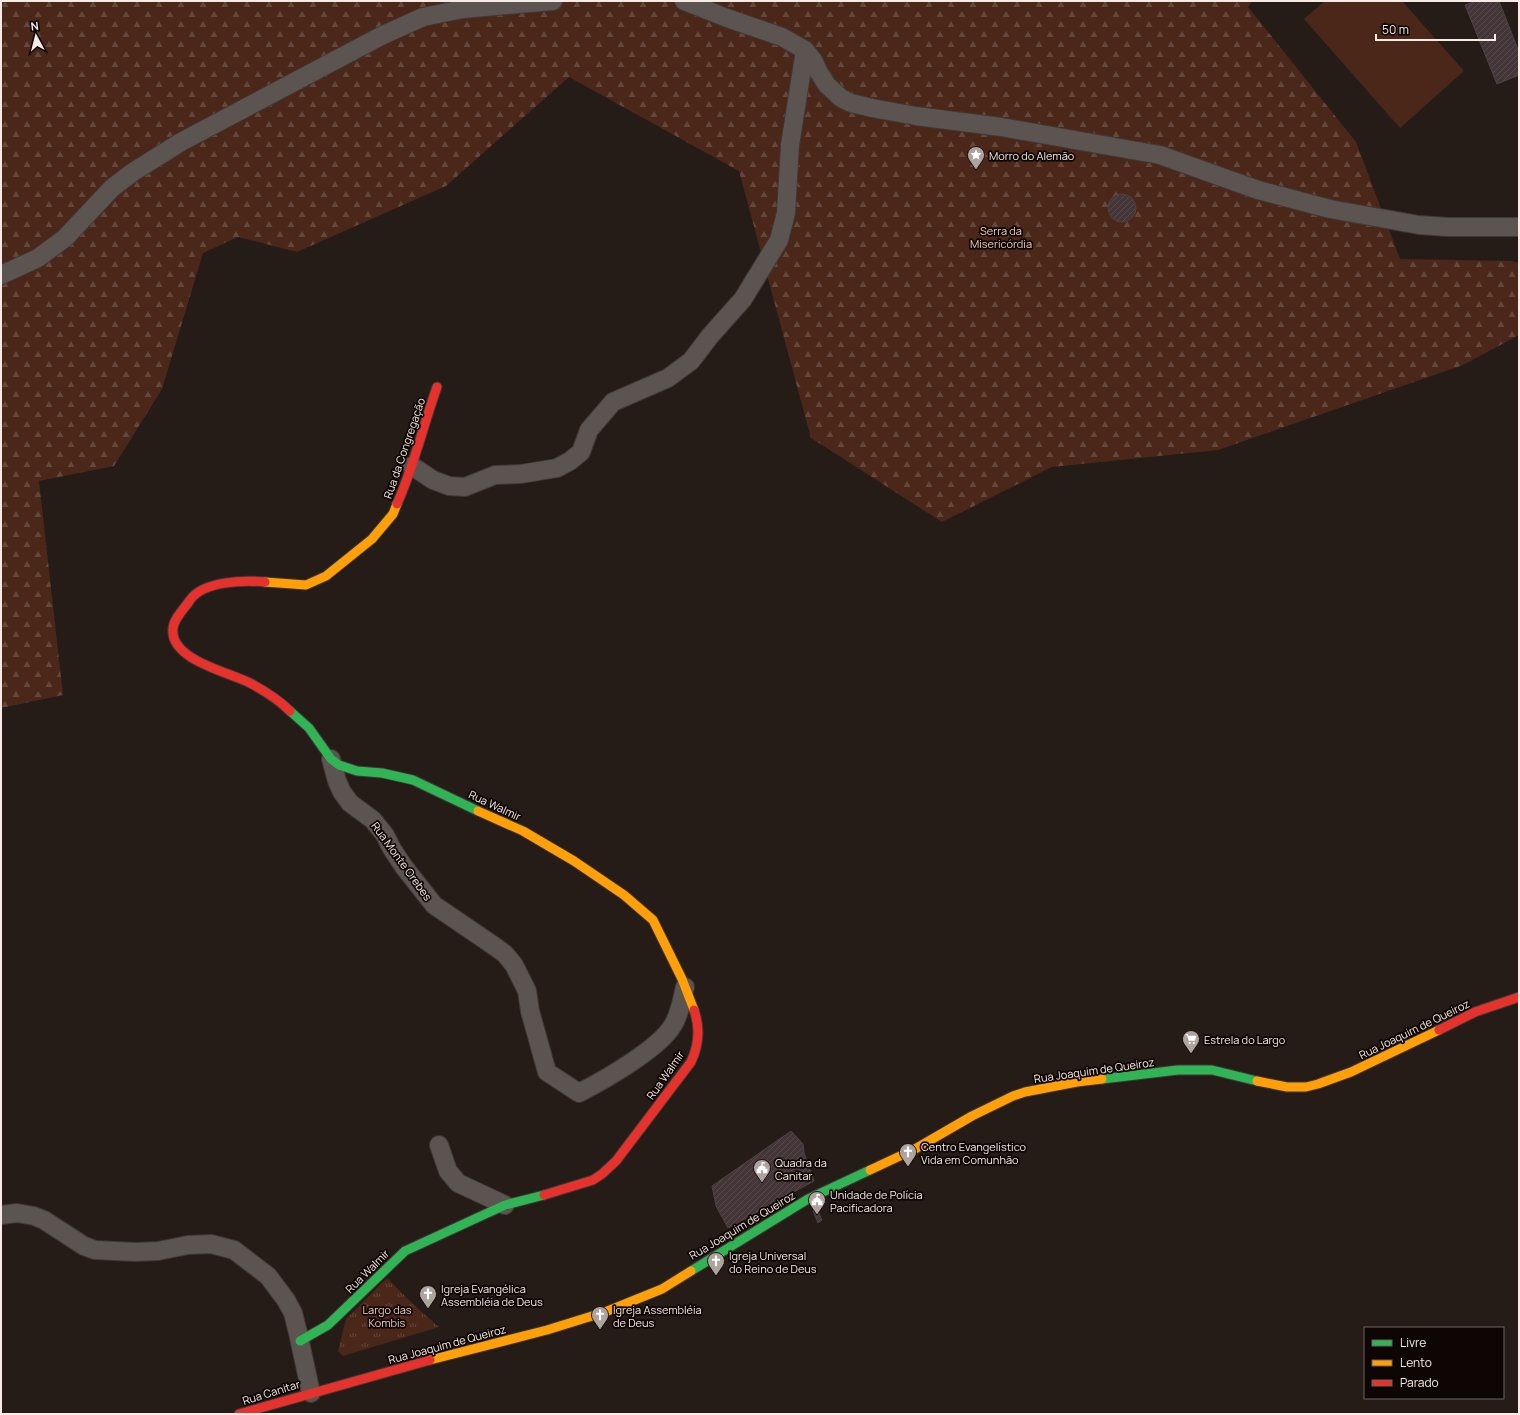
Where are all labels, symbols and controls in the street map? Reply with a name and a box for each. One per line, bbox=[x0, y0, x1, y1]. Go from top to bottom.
north arrow bbox=[16, 16, 56, 56]
scale bar bbox=[1376, 16, 1495, 42]
text: N bbox=[30, 18, 40, 34]
text: 50 m bbox=[1382, 21, 1409, 38]
place icon: Morro do Alemão bbox=[966, 145, 986, 170]
place label: Morro do Alemão bbox=[989, 148, 1075, 163]
park label: Serra da Misericórdia bbox=[970, 223, 1032, 251]
street label: Rua da Congregação bbox=[380, 395, 428, 500]
street label: Rua Walmir bbox=[466, 786, 524, 824]
street label: Rua Monte Orebes bbox=[368, 819, 436, 904]
street label: Rua Joaquim de Queiroz bbox=[1356, 996, 1472, 1062]
supermarket icon: Estrela do Largo bbox=[1181, 1029, 1201, 1054]
place label: Estrela do Largo bbox=[1204, 1032, 1286, 1047]
street label: Rua Walmir bbox=[643, 1048, 687, 1102]
street label: Rua Joaquim de Queiroz bbox=[1033, 1054, 1155, 1086]
place label: Centro Evangelístico Vida em Comunhão bbox=[921, 1139, 1027, 1167]
church icon: Centro Evangelístico Vida em Comunhão bbox=[898, 1142, 918, 1167]
place label: Quadra da Canitar bbox=[775, 1155, 827, 1183]
public building icon: Quadra da Canitar bbox=[752, 1158, 772, 1183]
street label: Rua Joaquim de Queiroz bbox=[686, 1187, 798, 1263]
place label: Unidade de Polícia Pacificadora bbox=[830, 1187, 923, 1215]
public building icon: Unidade de Polícia Pacificadora bbox=[807, 1190, 827, 1215]
street label: Rua Walmir bbox=[342, 1246, 392, 1296]
place label: Igreja Universal do Reino de Deus bbox=[729, 1248, 817, 1276]
church icon: Igreja Universal do Reino de Deus bbox=[706, 1251, 726, 1276]
place label: Igreja Evangélica Assembléia de Deus bbox=[441, 1281, 543, 1309]
church icon: Igreja Evangélica Assembléia de Deus bbox=[418, 1284, 438, 1309]
park label: Largo das Kombis bbox=[362, 1302, 412, 1330]
place label: Igreja Assembléia de Deus bbox=[613, 1302, 702, 1330]
church icon: Igreja Assembléia de Deus bbox=[590, 1305, 610, 1330]
street label: Rua Joaquim de Queiroz bbox=[386, 1321, 508, 1367]
legend bbox=[1364, 1327, 1504, 1399]
text: Livre bbox=[1400, 1334, 1426, 1351]
text: Lento bbox=[1400, 1354, 1432, 1371]
text: Parado bbox=[1400, 1374, 1439, 1391]
street label: Rua Canitar bbox=[240, 1376, 302, 1408]

